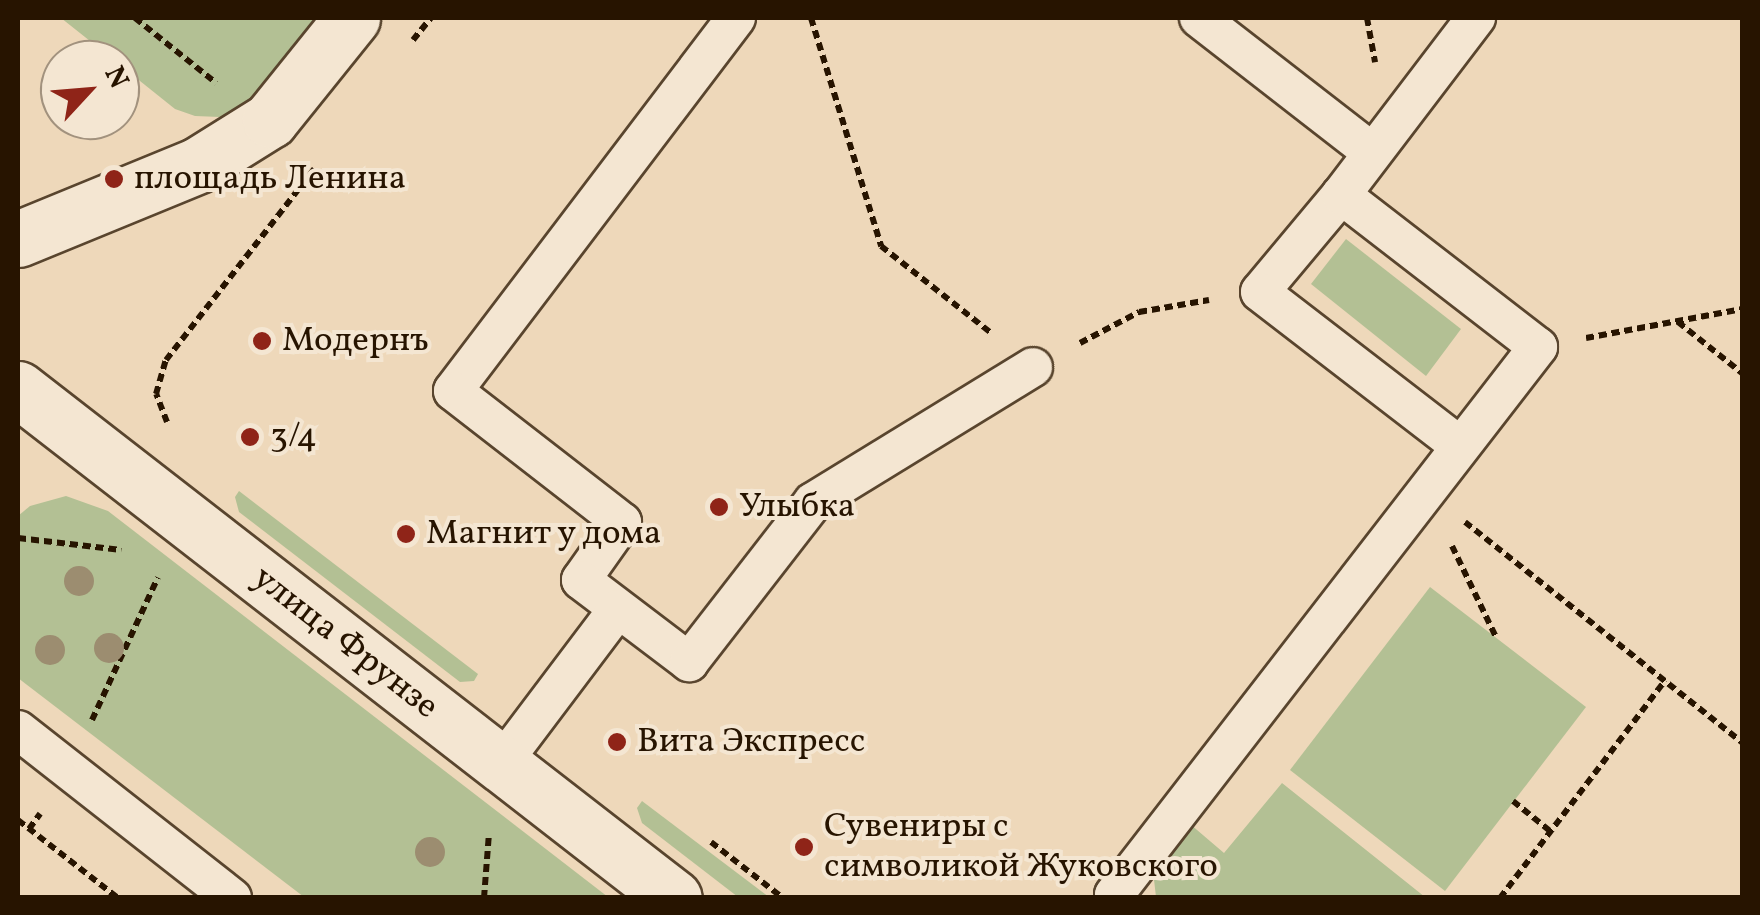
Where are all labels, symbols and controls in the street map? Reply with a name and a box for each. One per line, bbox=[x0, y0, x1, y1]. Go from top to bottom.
north arrow bbox=[40, 40, 140, 140]
text: N bbox=[94, 60, 138, 95]
place label: площадь Ленина bbox=[134, 158, 406, 200]
marker: площадь Ленина bbox=[103, 168, 125, 190]
place label: Модернъ bbox=[282, 320, 429, 362]
marker: Модернъ bbox=[251, 330, 273, 352]
place label: 3/4 bbox=[270, 416, 317, 458]
marker: 3/4 bbox=[239, 426, 261, 448]
place label: Улыбка bbox=[739, 486, 855, 528]
marker: Улыбка bbox=[708, 496, 730, 518]
place label: Магнит у дома bbox=[426, 513, 664, 555]
marker: Магнит у дома bbox=[395, 523, 417, 545]
street label: улица Фрунзе bbox=[244, 557, 446, 729]
place label: Вита Экспресс bbox=[637, 721, 865, 763]
marker: Вита Экспресс bbox=[606, 731, 628, 753]
place label: Сувениры с символикой Жуковского bbox=[824, 806, 1218, 888]
marker: Сувениры с символикой Жуковского bbox=[793, 836, 815, 858]

